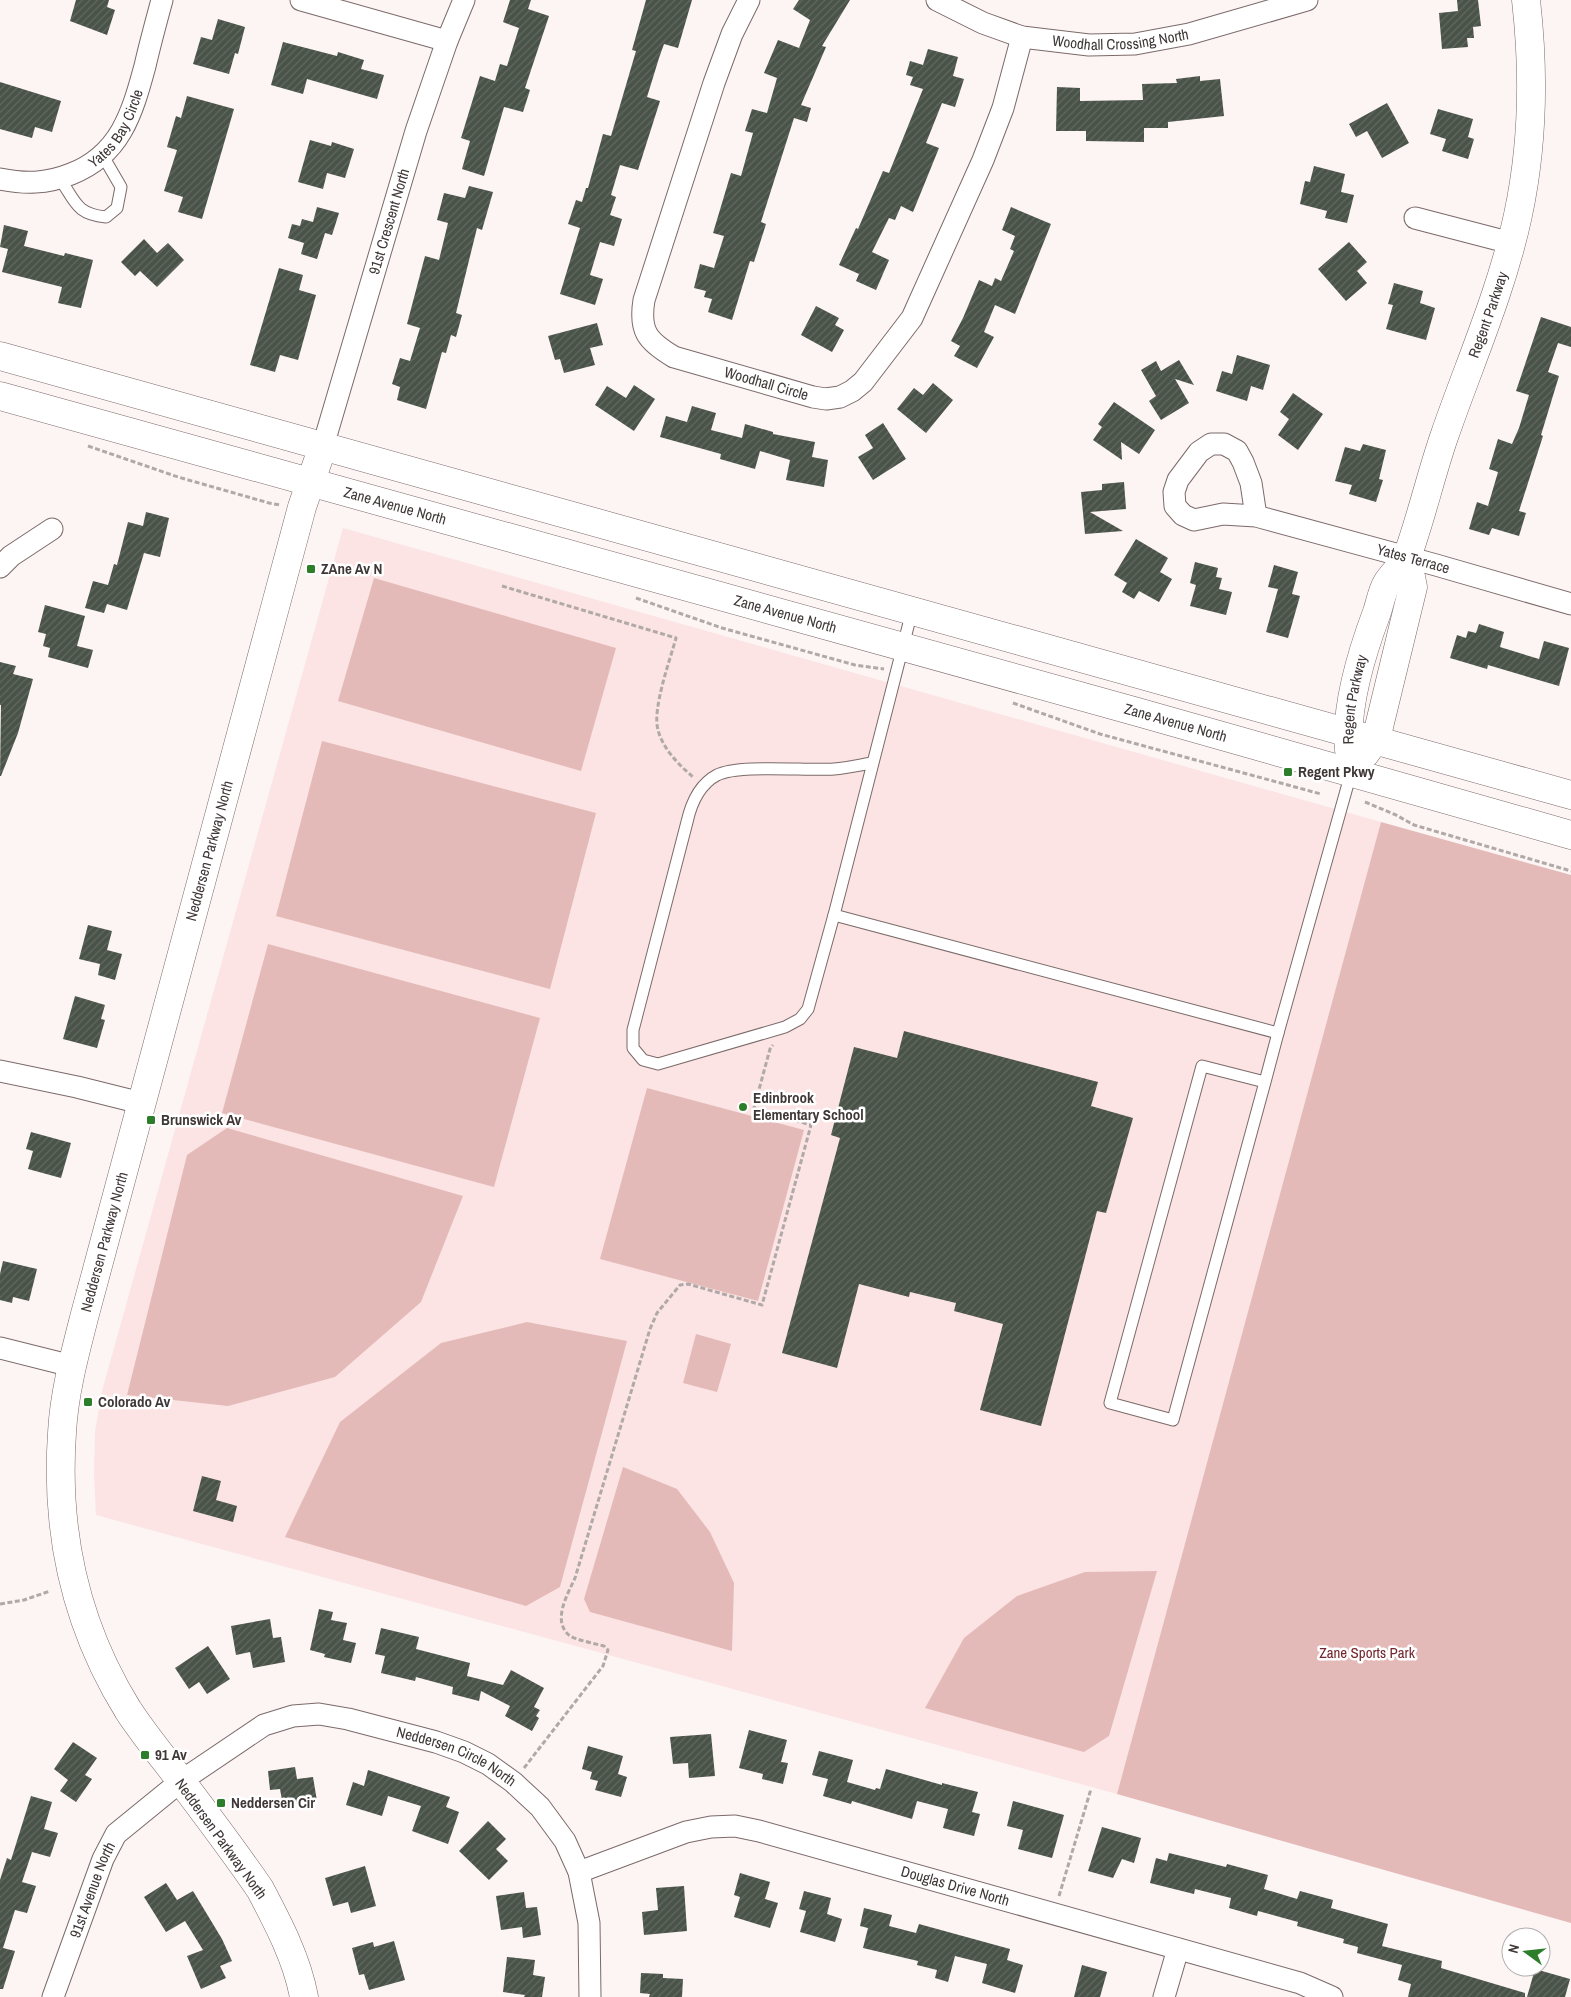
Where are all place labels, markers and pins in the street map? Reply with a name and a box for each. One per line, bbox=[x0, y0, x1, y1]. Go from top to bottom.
place label: ZAne Av N bbox=[321, 558, 382, 579]
marker: ZAne Av N bbox=[305, 563, 317, 575]
place label: Regent Pkwy bbox=[1298, 761, 1375, 782]
marker: Regent Pkwy bbox=[1282, 766, 1294, 778]
place label: Edinbrook Elementary School bbox=[753, 1087, 864, 1125]
marker: Edinbrook Elementary School bbox=[737, 1101, 749, 1113]
place label: Brunswick Av bbox=[161, 1109, 242, 1130]
marker: Brunswick Av bbox=[145, 1114, 157, 1126]
place label: Colorado Av bbox=[98, 1391, 170, 1412]
marker: Colorado Av bbox=[82, 1396, 94, 1408]
place label: 91 Av bbox=[155, 1744, 187, 1765]
marker: 91 Av bbox=[139, 1749, 151, 1761]
place label: Neddersen Cir bbox=[231, 1792, 315, 1813]
marker: Neddersen Cir bbox=[215, 1797, 227, 1809]

